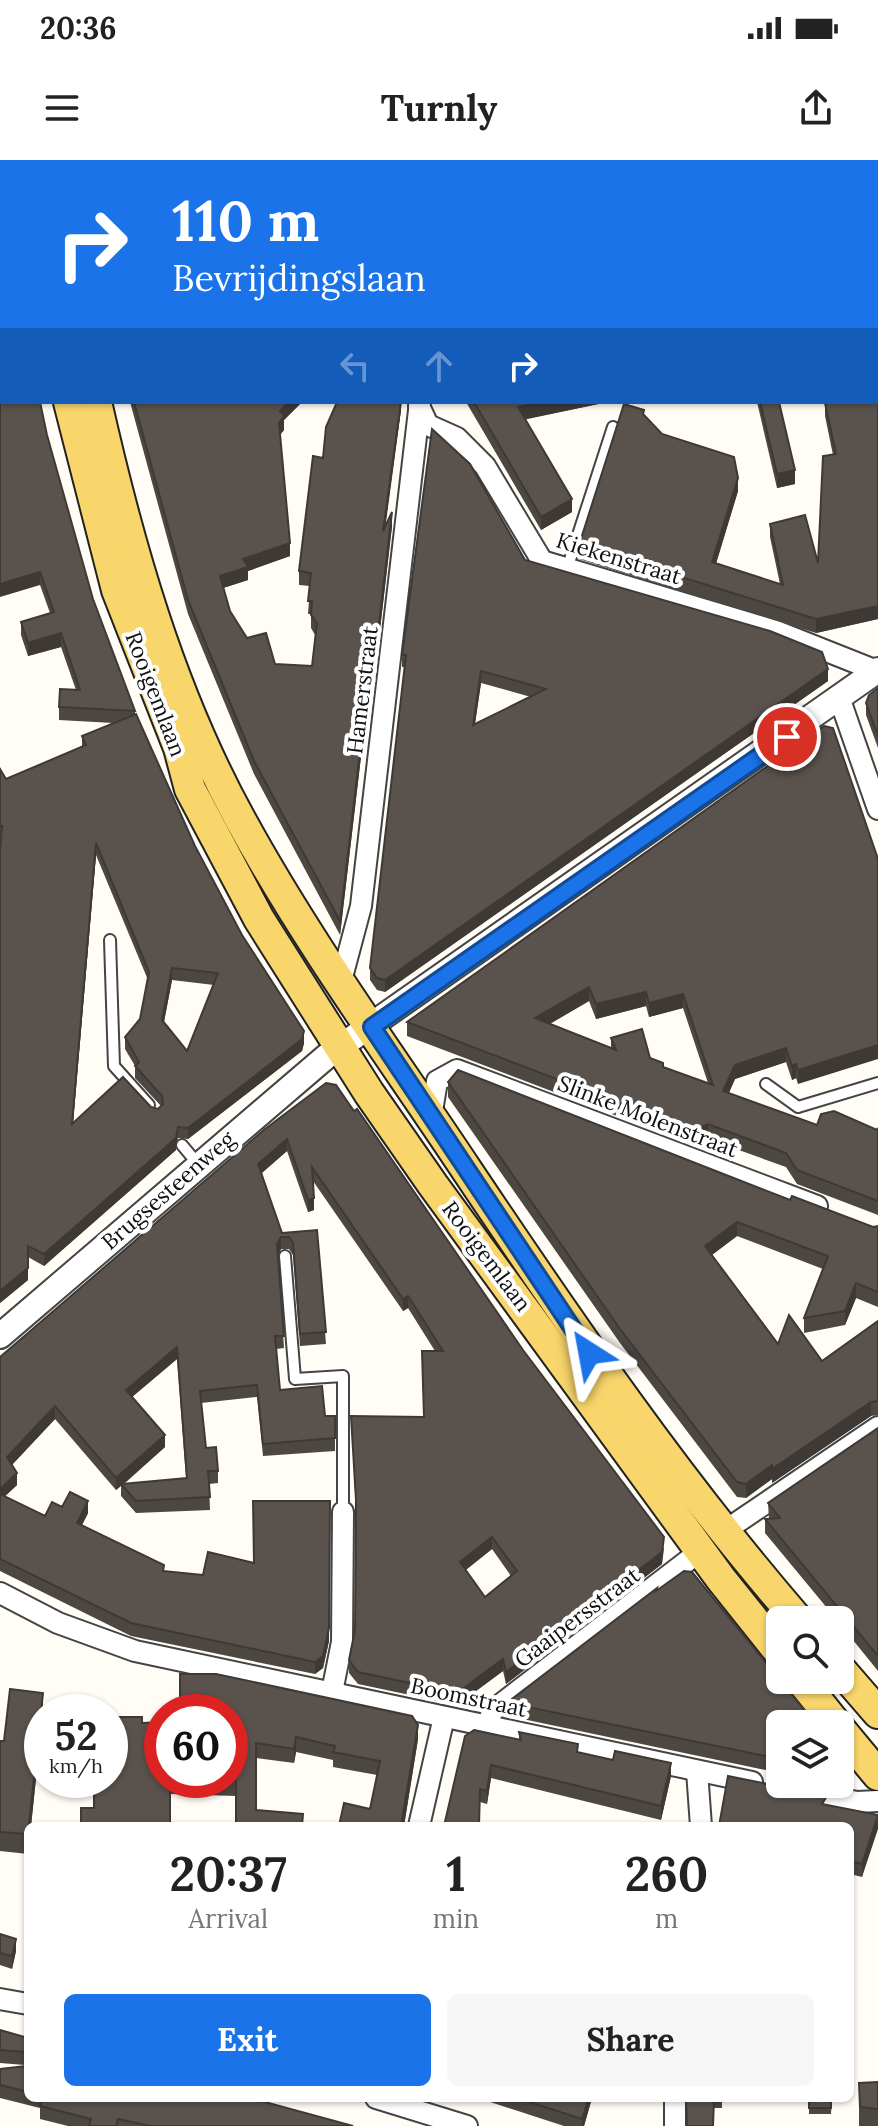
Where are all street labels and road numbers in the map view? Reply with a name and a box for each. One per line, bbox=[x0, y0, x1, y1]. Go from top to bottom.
street label: Kiekenstraat bbox=[553, 526, 685, 590]
street label: Hamerstraat bbox=[340, 624, 384, 756]
street label: Rooigemlaan bbox=[119, 628, 193, 760]
street label: Slinke Molenstraat bbox=[554, 1069, 742, 1163]
street label: Brugsesteenweg bbox=[96, 1124, 241, 1255]
street label: Rooigemlaan bbox=[436, 1195, 538, 1317]
street label: Gaaipersstraat bbox=[509, 1561, 646, 1673]
street label: Boomstraat bbox=[408, 1671, 530, 1723]

